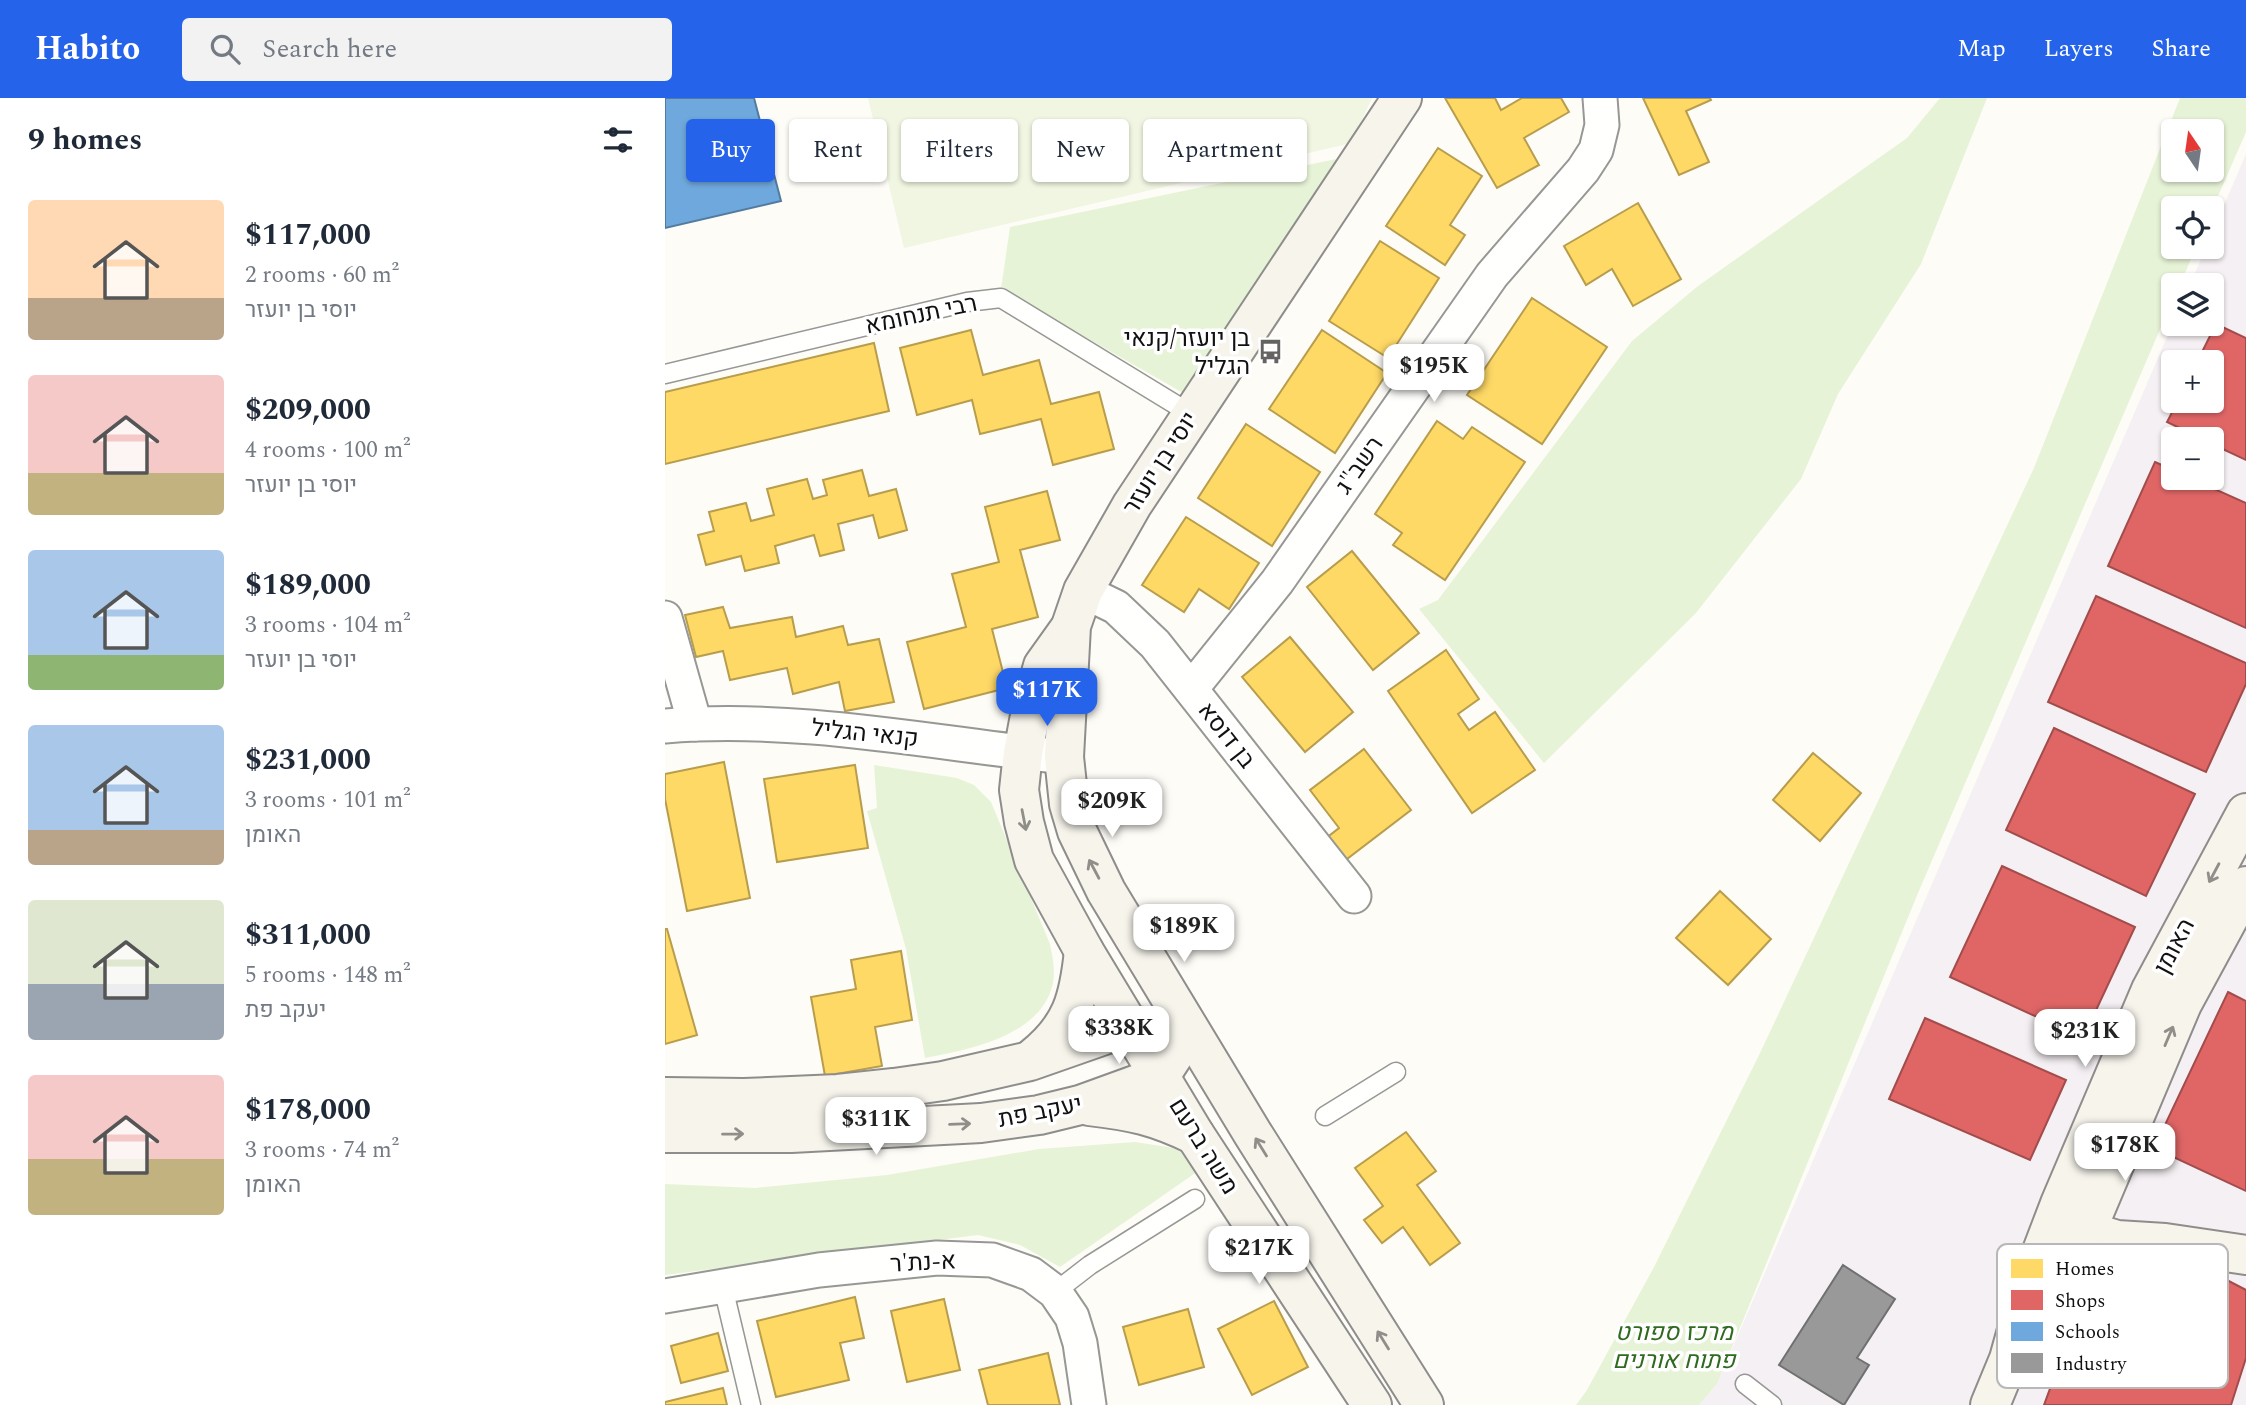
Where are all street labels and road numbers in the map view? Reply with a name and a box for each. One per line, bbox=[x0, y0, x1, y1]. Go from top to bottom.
street label: רבי תנחומא bbox=[862, 286, 981, 344]
street label: יוסי בן יועזר bbox=[1114, 405, 1208, 522]
street label: רשב"ג bbox=[1327, 429, 1393, 502]
street label: בן דוסא bbox=[1189, 695, 1264, 777]
street label: קנאי הגליל bbox=[810, 710, 920, 758]
street label: האומן bbox=[2145, 912, 2205, 981]
street label: יעקב פת bbox=[995, 1086, 1085, 1138]
street label: משה ברעם bbox=[1159, 1091, 1247, 1202]
street label: א-נת'ר bbox=[889, 1243, 957, 1283]

